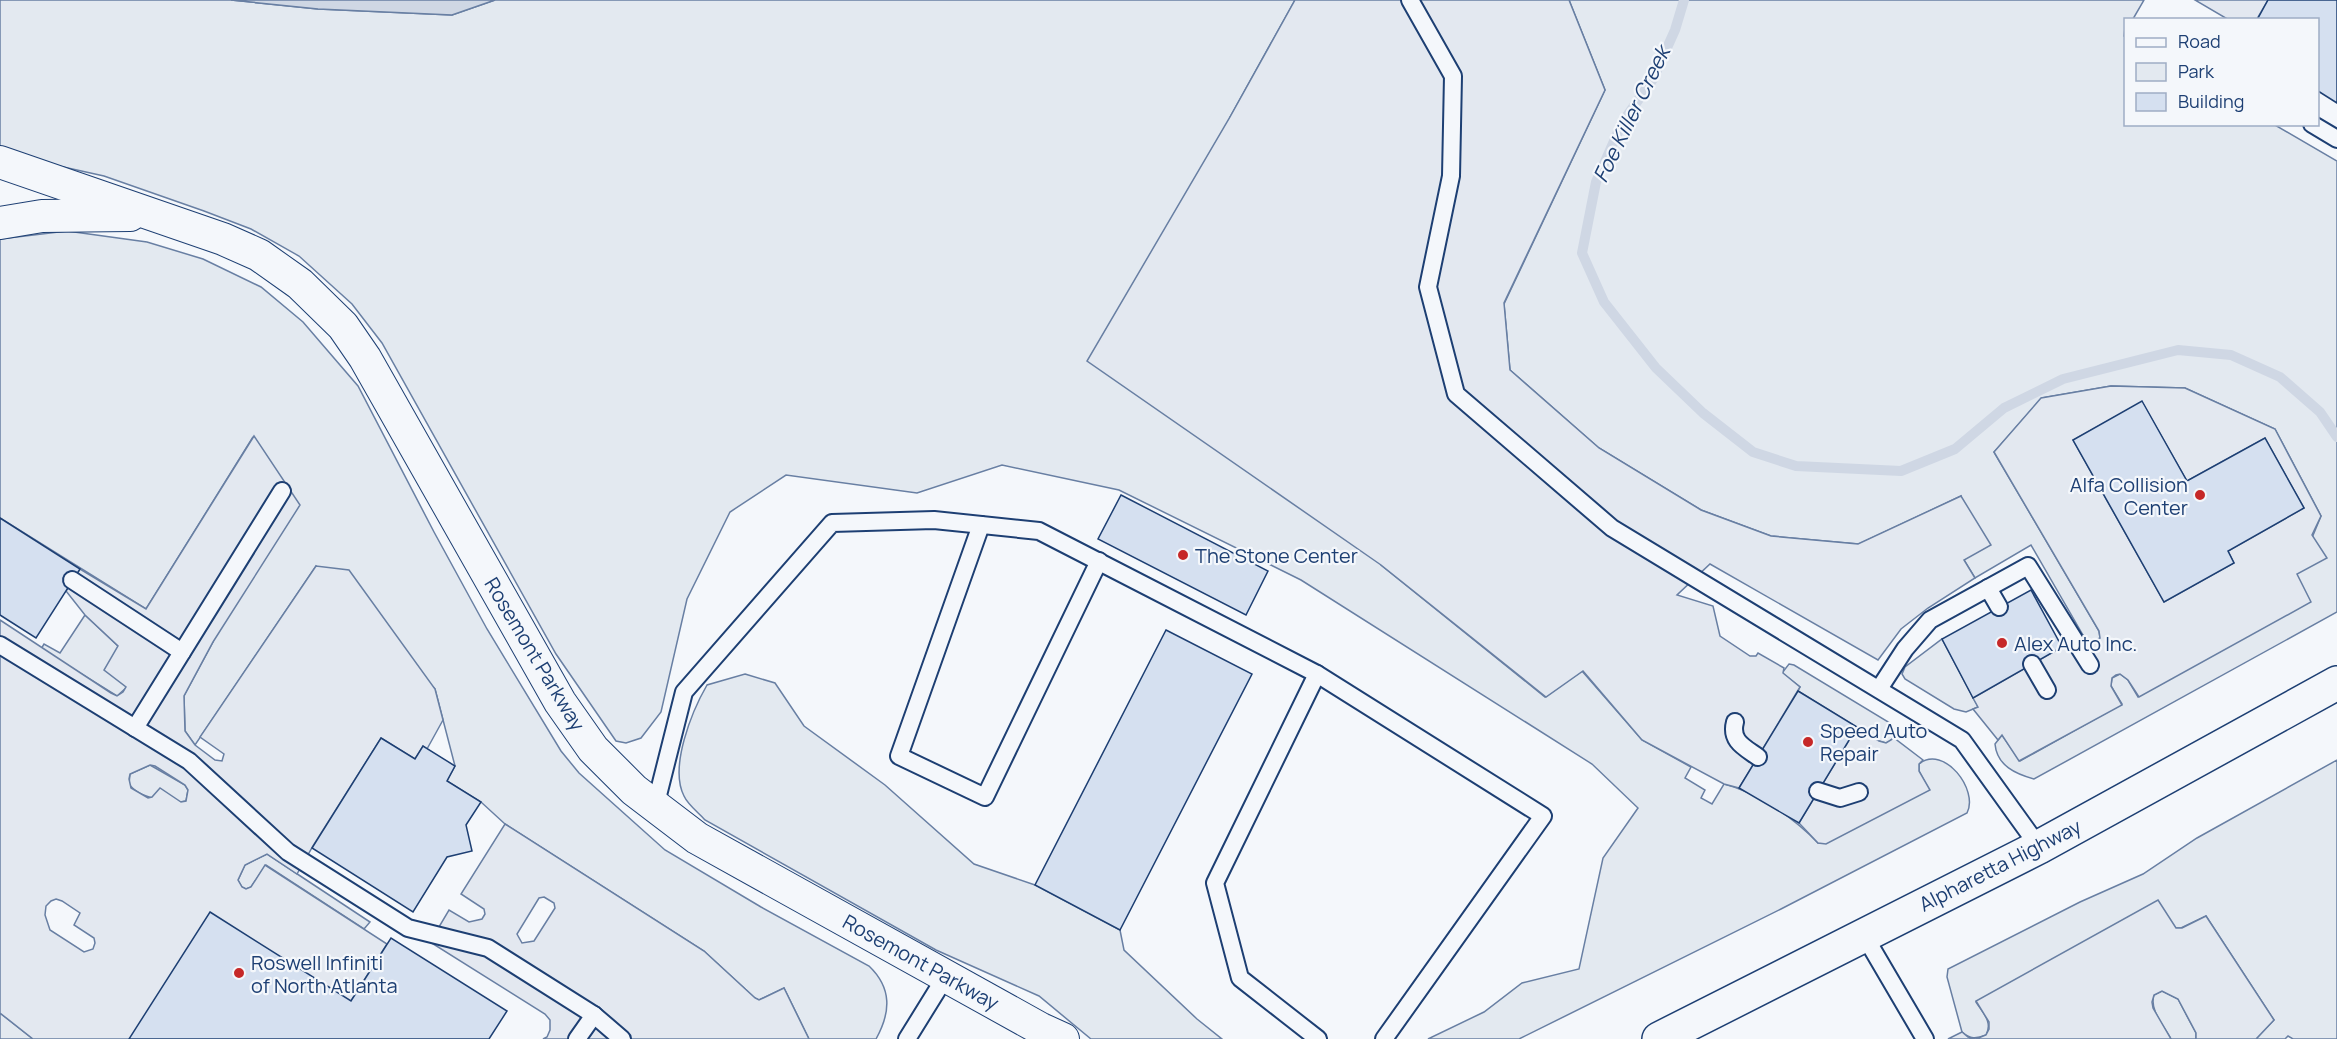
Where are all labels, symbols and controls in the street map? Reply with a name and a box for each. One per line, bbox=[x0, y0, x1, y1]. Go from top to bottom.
legend bbox=[2124, 18, 2319, 126]
text: Road bbox=[2178, 29, 2221, 53]
water label: Foe Killer Creek bbox=[1586, 39, 1677, 187]
text: Park bbox=[2178, 59, 2215, 83]
text: Building bbox=[2178, 89, 2244, 113]
place label: Alfa Collision Center bbox=[2070, 471, 2188, 521]
marker: Alfa Collision Center bbox=[2193, 488, 2207, 502]
place label: The Stone Center bbox=[1195, 542, 1358, 569]
marker: The Stone Center bbox=[1176, 548, 1190, 562]
street label: Rosemont Parkway bbox=[478, 572, 592, 736]
place label: Alex Auto Inc. bbox=[2014, 630, 2137, 657]
marker: Alex Auto Inc. bbox=[1995, 636, 2009, 650]
place label: Speed Auto Repair bbox=[1820, 717, 1928, 767]
marker: Speed Auto Repair bbox=[1801, 735, 1815, 749]
street label: Alpharetta Highway bbox=[1914, 812, 2086, 918]
street label: Rosemont Parkway bbox=[838, 908, 1004, 1016]
place label: Roswell Infiniti of North Atlanta bbox=[251, 949, 398, 999]
marker: Roswell Infiniti of North Atlanta bbox=[232, 966, 246, 980]

